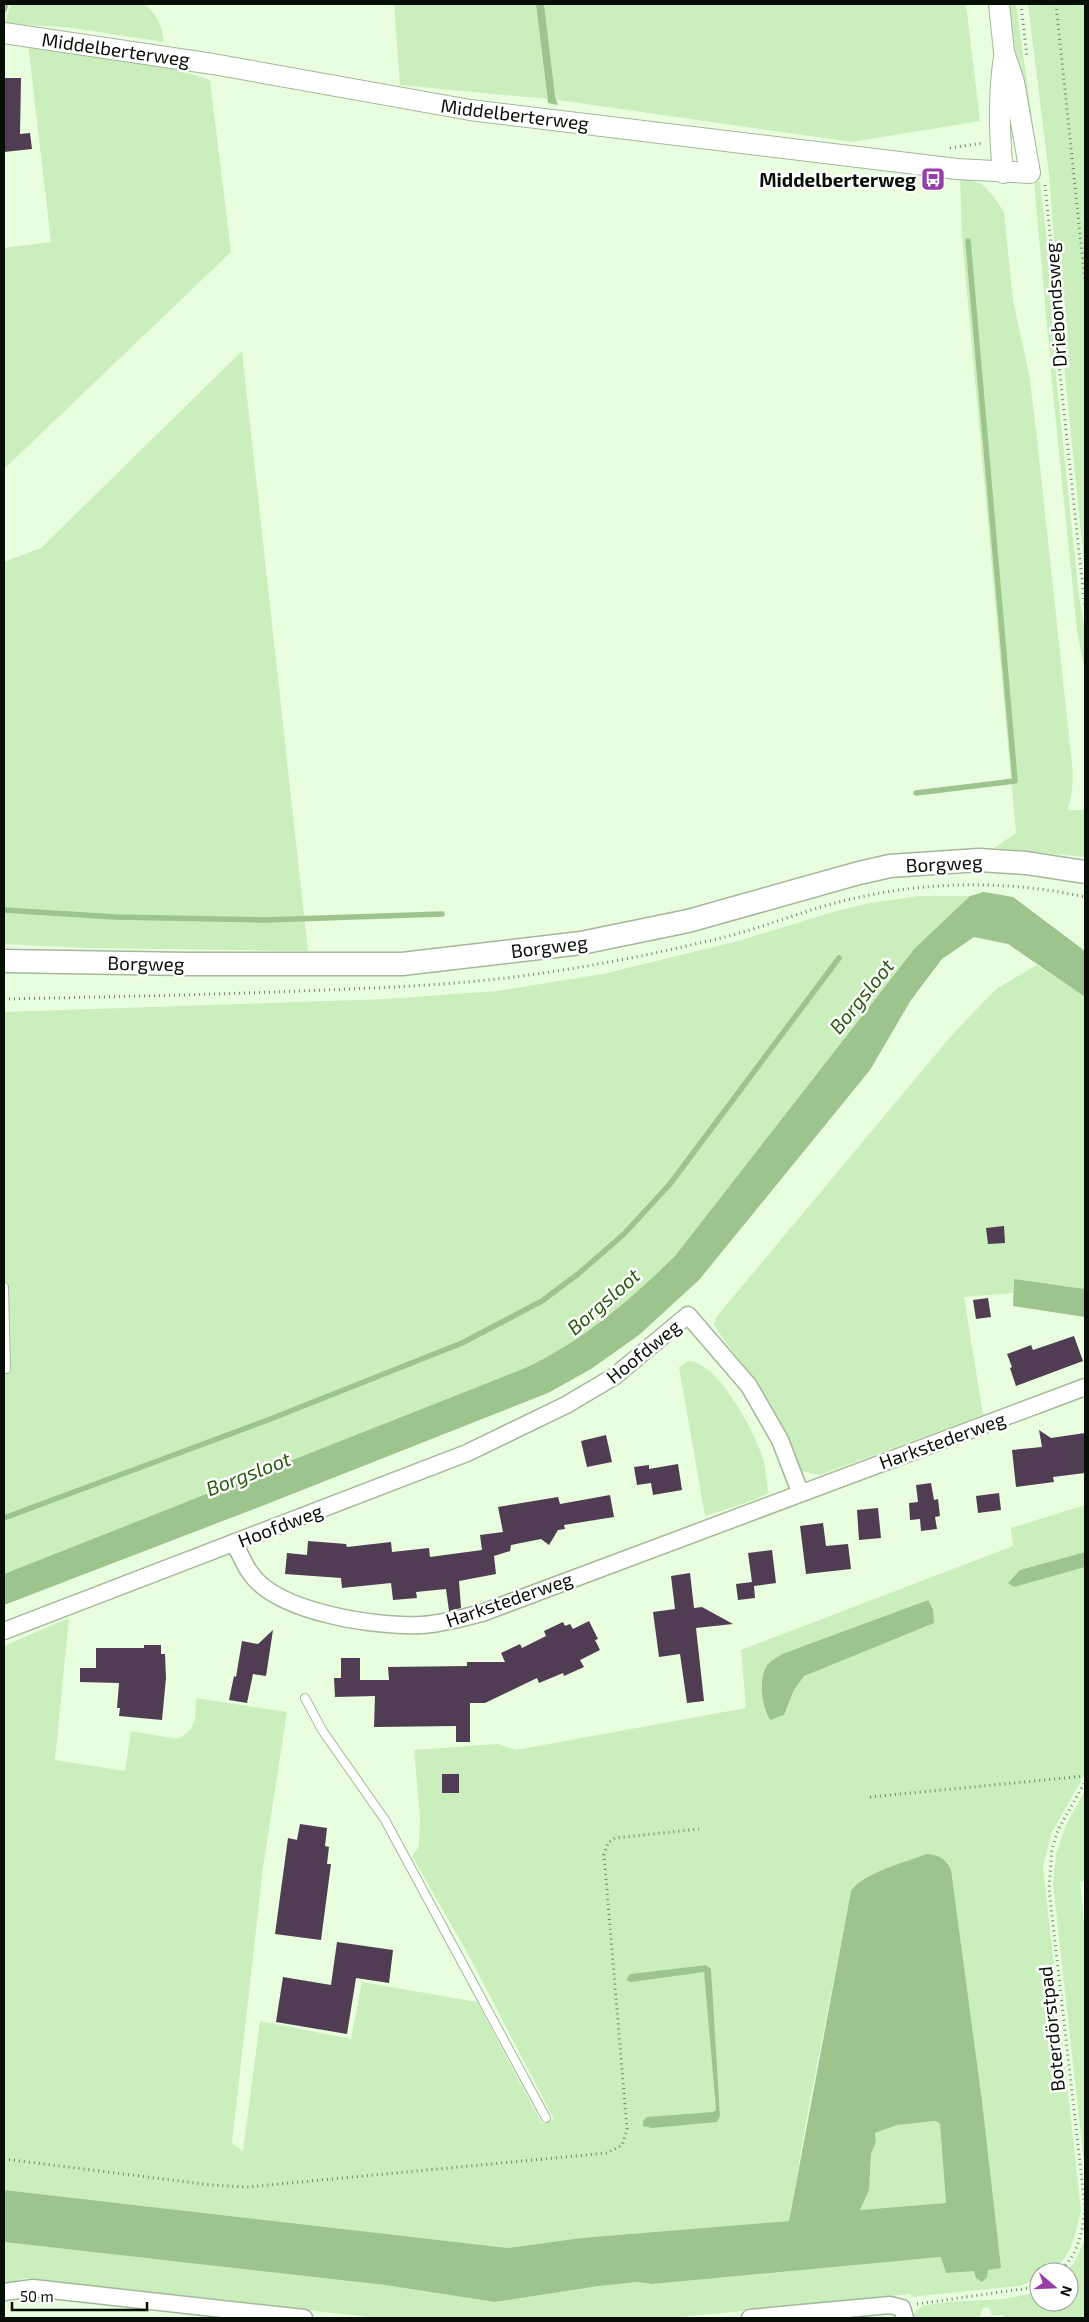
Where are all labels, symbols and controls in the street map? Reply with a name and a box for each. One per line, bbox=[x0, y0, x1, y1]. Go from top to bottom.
street label: Middelberterweg bbox=[41, 27, 192, 71]
street label: Middelberterweg bbox=[440, 93, 591, 135]
bus stop icon: Middelberterweg bbox=[920, 166, 946, 192]
place label: Middelberterweg bbox=[759, 168, 916, 191]
street label: Driebondsweg bbox=[1039, 242, 1071, 368]
street label: Borgweg bbox=[905, 849, 984, 877]
street label: Borgweg bbox=[509, 930, 589, 962]
street label: Borgweg bbox=[107, 951, 185, 975]
water label: Borgsloot bbox=[824, 954, 899, 1038]
water label: Borgsloot bbox=[562, 1262, 645, 1339]
street label: Hoofdweg bbox=[601, 1314, 685, 1388]
street label: Harkstederweg bbox=[876, 1406, 1009, 1473]
water label: Borgsloot bbox=[202, 1446, 294, 1500]
street label: Hoofdweg bbox=[234, 1498, 326, 1552]
street label: Harkstederweg bbox=[443, 1566, 576, 1631]
street label: Boterdörstpad bbox=[1033, 1965, 1069, 2093]
north arrow bbox=[1029, 2262, 1079, 2312]
scale bar bbox=[12, 2280, 148, 2312]
text: N bbox=[1057, 2284, 1076, 2299]
text: 50 m bbox=[20, 2287, 54, 2305]

